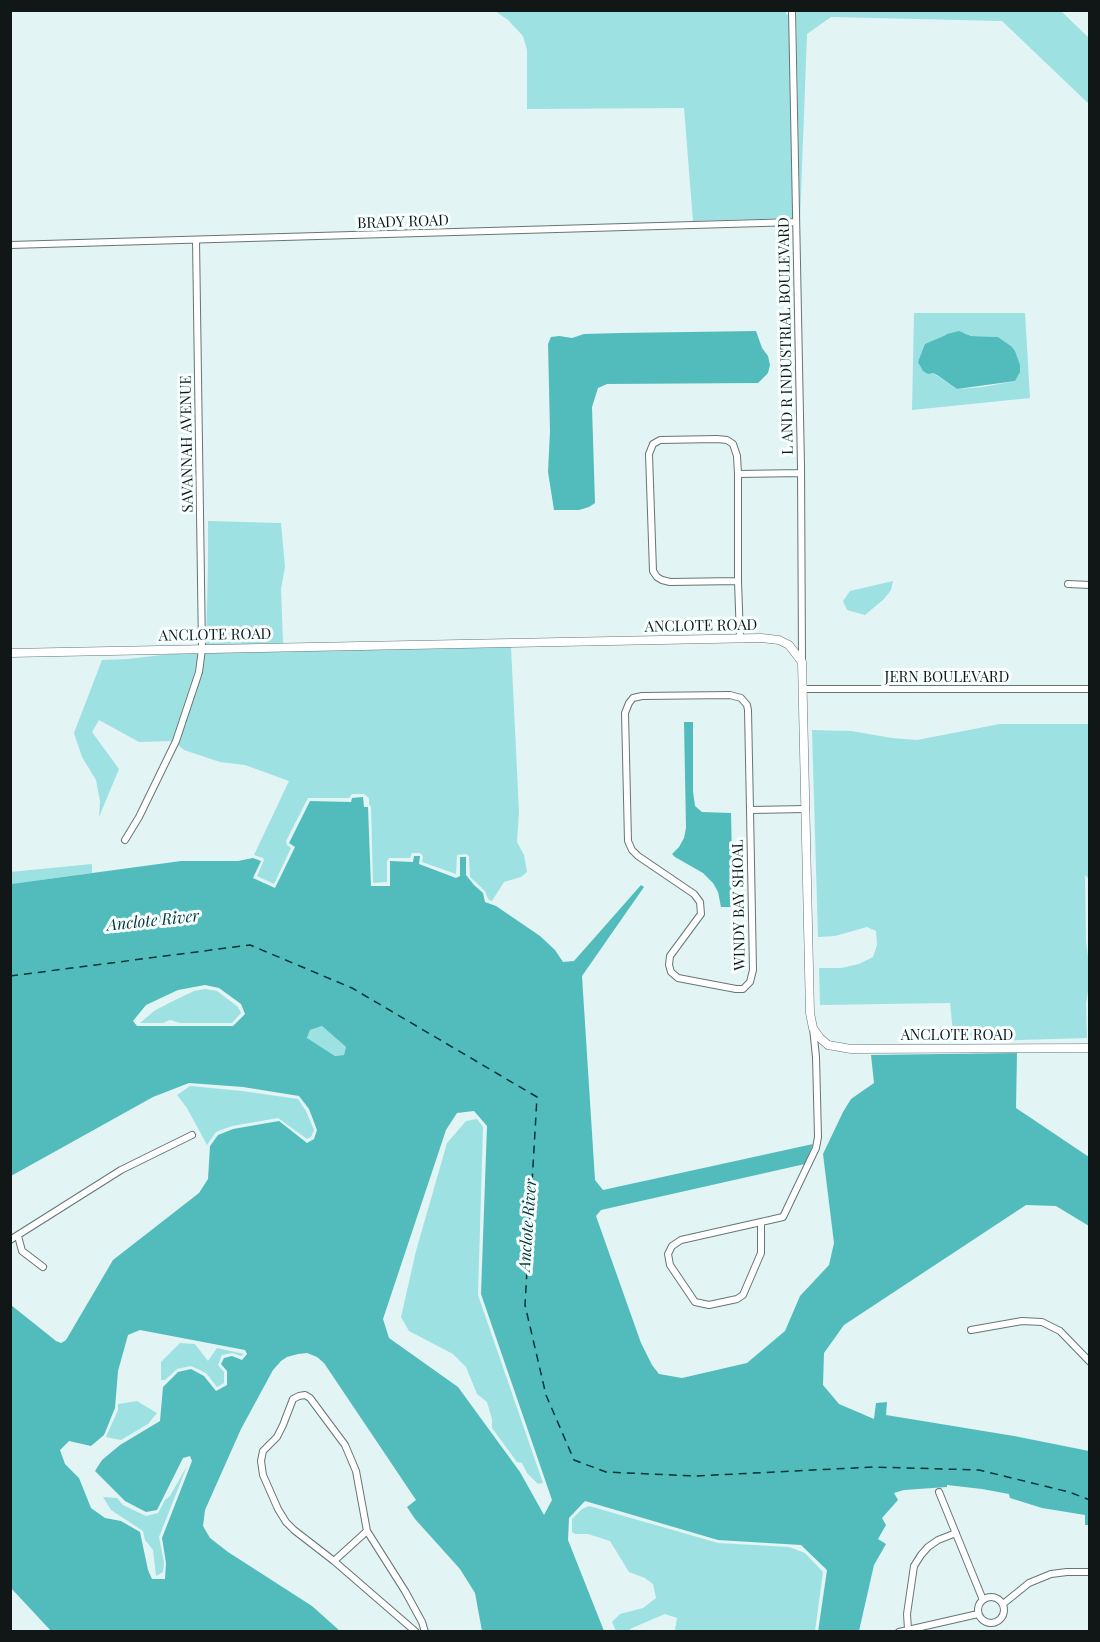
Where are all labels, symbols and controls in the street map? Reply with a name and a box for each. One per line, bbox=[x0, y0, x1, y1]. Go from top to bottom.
street label: BRADY ROAD bbox=[357, 211, 449, 233]
street label: L AND R INDUSTRIAL BOULEVARD bbox=[775, 217, 797, 455]
street label: SAVANNAH AVENUE bbox=[177, 375, 197, 513]
street label: ANCLOTE ROAD bbox=[645, 616, 757, 636]
street label: ANCLOTE ROAD bbox=[159, 625, 271, 645]
street label: JERN BOULEVARD bbox=[885, 668, 1009, 686]
street label: WINDY BAY SHOAL bbox=[729, 839, 749, 971]
water label: Anclote River bbox=[106, 907, 200, 935]
street label: ANCLOTE ROAD bbox=[901, 1026, 1013, 1044]
water label: Anclote River bbox=[515, 1178, 541, 1272]

